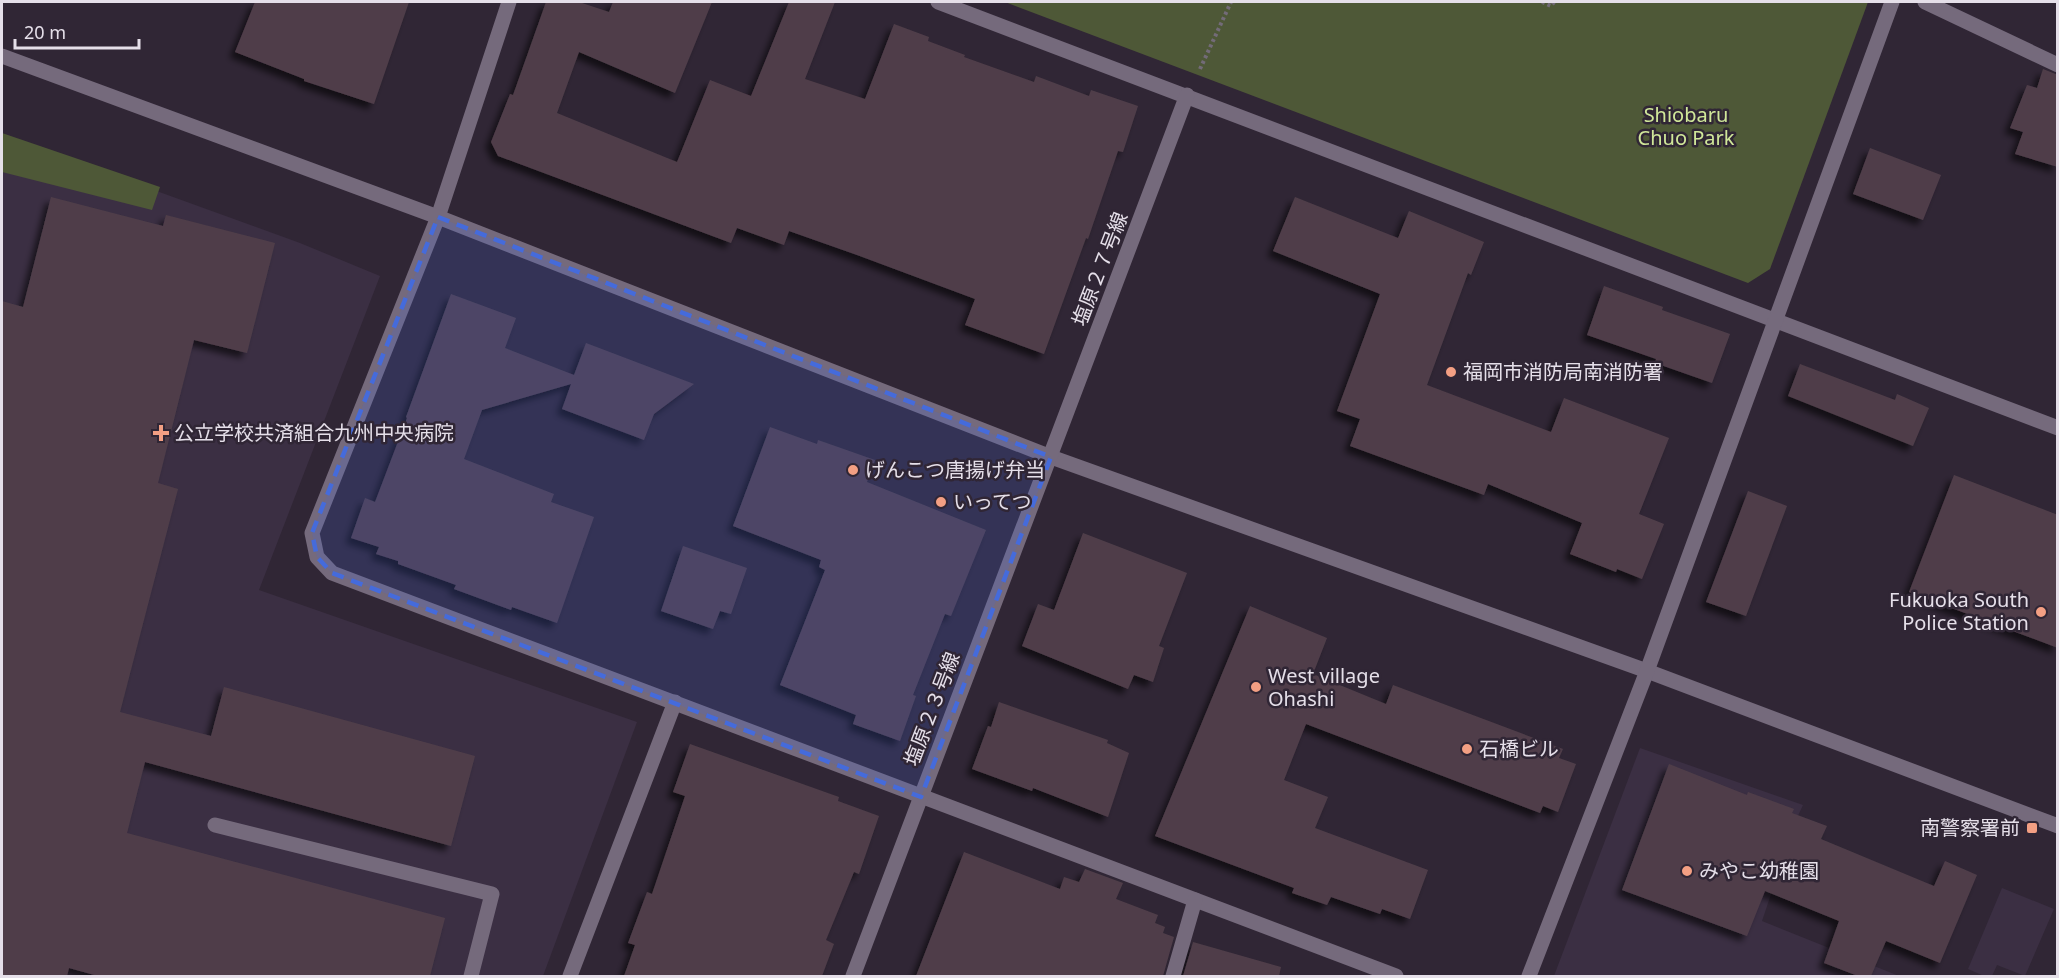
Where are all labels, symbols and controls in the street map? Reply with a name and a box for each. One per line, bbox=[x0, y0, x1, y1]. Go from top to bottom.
scale bar bbox=[15, 12, 140, 50]
text: 20 m bbox=[24, 20, 66, 44]
park label: Shiobaru Chuo Park bbox=[1638, 101, 1735, 151]
street label: 塩原２７号線 bbox=[1065, 208, 1134, 330]
place label: 福岡市消防局南消防署 bbox=[1463, 358, 1663, 385]
marker: 福岡市消防局南消防署 bbox=[1444, 365, 1458, 379]
place label: 公立学校共済組合九州中央病院 bbox=[174, 419, 454, 446]
marker: 公立学校共済組合九州中央病院 bbox=[152, 424, 170, 442]
place label: げんこつ唐揚げ弁当 bbox=[865, 456, 1045, 483]
marker: げんこつ唐揚げ弁当 bbox=[846, 463, 860, 477]
place label: いってつ bbox=[953, 488, 1032, 515]
marker: いってつ bbox=[934, 495, 948, 509]
place label: Fukuoka South Police Station bbox=[1889, 586, 2029, 636]
marker: Fukuoka South Police Station bbox=[2034, 605, 2048, 619]
street label: 塩原２３号線 bbox=[897, 648, 966, 770]
place label: West village Ohashi bbox=[1268, 662, 1380, 712]
marker: West village Ohashi bbox=[1249, 680, 1263, 694]
place label: 石橋ビル bbox=[1479, 735, 1559, 762]
marker: 石橋ビル bbox=[1460, 742, 1474, 756]
place label: 南警察署前 bbox=[1920, 814, 2020, 841]
marker: 南警察署前 bbox=[2025, 821, 2039, 835]
place label: みやこ幼稚園 bbox=[1699, 857, 1819, 884]
marker: みやこ幼稚園 bbox=[1680, 864, 1694, 878]

